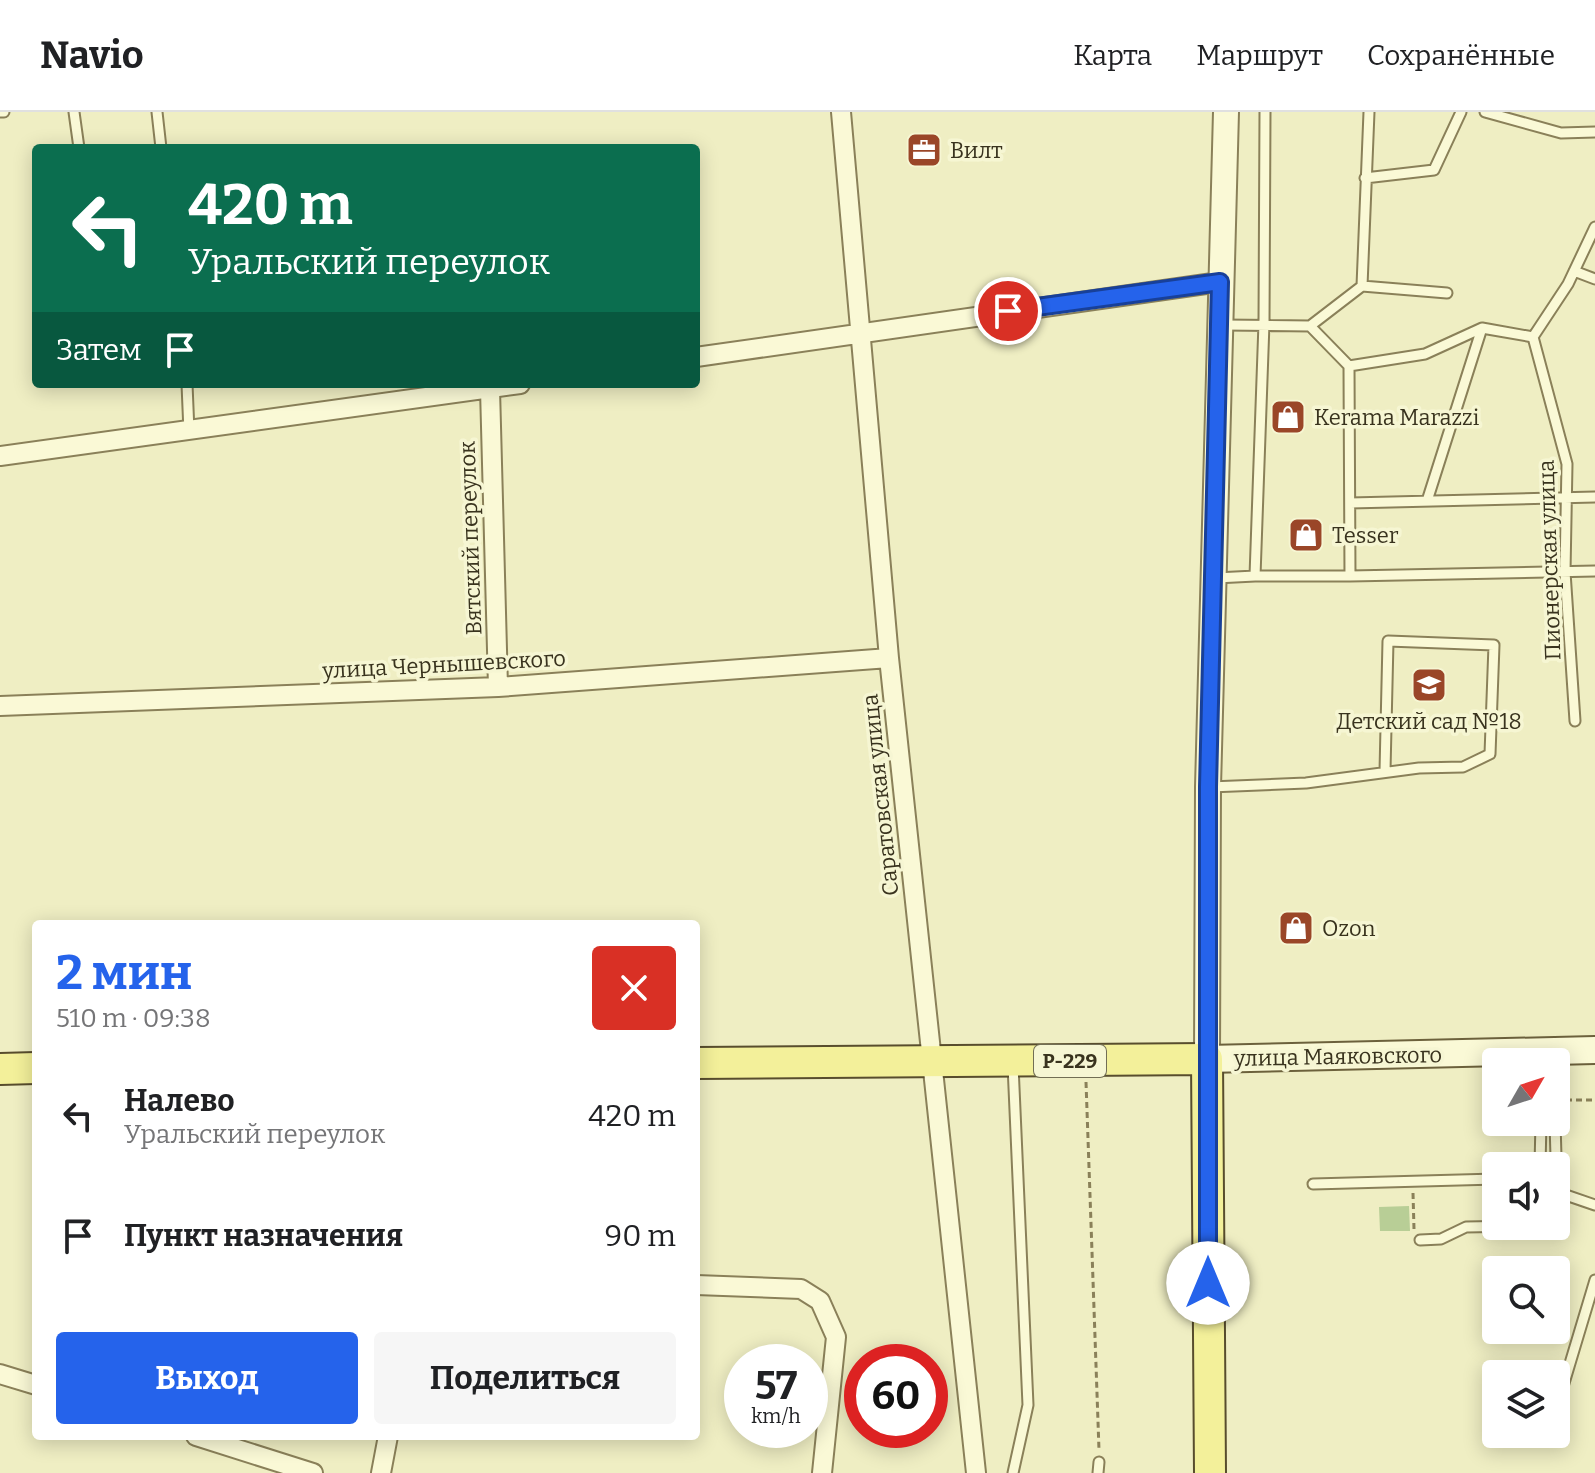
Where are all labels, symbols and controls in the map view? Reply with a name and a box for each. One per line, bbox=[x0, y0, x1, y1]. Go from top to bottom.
text: Navio bbox=[40, 32, 144, 78]
text: Карта bbox=[1073, 39, 1152, 72]
text: Маршрут bbox=[1196, 39, 1323, 72]
text: Сохранённые bbox=[1367, 39, 1555, 72]
office icon: Вилт bbox=[905, 131, 943, 169]
place label: Вилт bbox=[950, 137, 1003, 164]
text: 420 m bbox=[188, 172, 353, 239]
icon: left bbox=[56, 176, 160, 280]
text: Уральский переулок bbox=[188, 240, 550, 284]
pin bbox=[974, 277, 1042, 345]
icon: arrive bbox=[986, 289, 1030, 333]
icon: arrive bbox=[158, 328, 202, 372]
text: Затем bbox=[56, 332, 142, 368]
shop icon: Kerama Marazzi bbox=[1269, 398, 1307, 436]
place label: Kerama Marazzi bbox=[1314, 404, 1480, 431]
street label: Вятский переулок bbox=[454, 440, 487, 635]
street label: Пионерская улица bbox=[1533, 459, 1566, 661]
shop icon: Tesser bbox=[1287, 516, 1325, 554]
place label: Tesser bbox=[1332, 522, 1399, 549]
street label: улица Чернышевского bbox=[321, 645, 566, 684]
school or university icon: Детский сад №18 bbox=[1410, 666, 1448, 704]
street label: Саратовская улица bbox=[856, 693, 905, 897]
place label: Детский сад №18 bbox=[1336, 708, 1522, 735]
shop icon: Ozon bbox=[1277, 909, 1315, 947]
place label: Ozon bbox=[1322, 915, 1376, 942]
text: 2 мин bbox=[56, 944, 192, 1002]
button: close bbox=[592, 946, 676, 1030]
text: 510 m · 09:38 bbox=[56, 1003, 211, 1034]
street label: улица Маяковского bbox=[1233, 1041, 1442, 1072]
road number: Р-229 bbox=[1034, 1045, 1106, 1077]
north arrow bbox=[1482, 1048, 1570, 1136]
map controls bbox=[1482, 1048, 1570, 1448]
text: Налево bbox=[124, 1083, 235, 1119]
icon: left bbox=[56, 1094, 100, 1138]
text: 420 m bbox=[588, 1098, 676, 1134]
text: Уральский переулок bbox=[124, 1119, 385, 1150]
button: sound bbox=[1482, 1152, 1570, 1240]
icon: arrive bbox=[56, 1214, 100, 1258]
text: Пункт назначения bbox=[124, 1218, 403, 1254]
text: 90 m bbox=[605, 1218, 676, 1254]
position arrow bbox=[1166, 1241, 1250, 1325]
button: search bbox=[1482, 1256, 1570, 1344]
button: Выход bbox=[56, 1332, 358, 1424]
button: Поделиться bbox=[374, 1332, 676, 1424]
speed limit sign: 60 bbox=[844, 1344, 948, 1448]
button: layers bbox=[1482, 1360, 1570, 1448]
text: 57 bbox=[755, 1362, 797, 1410]
text: km/h bbox=[751, 1404, 801, 1428]

